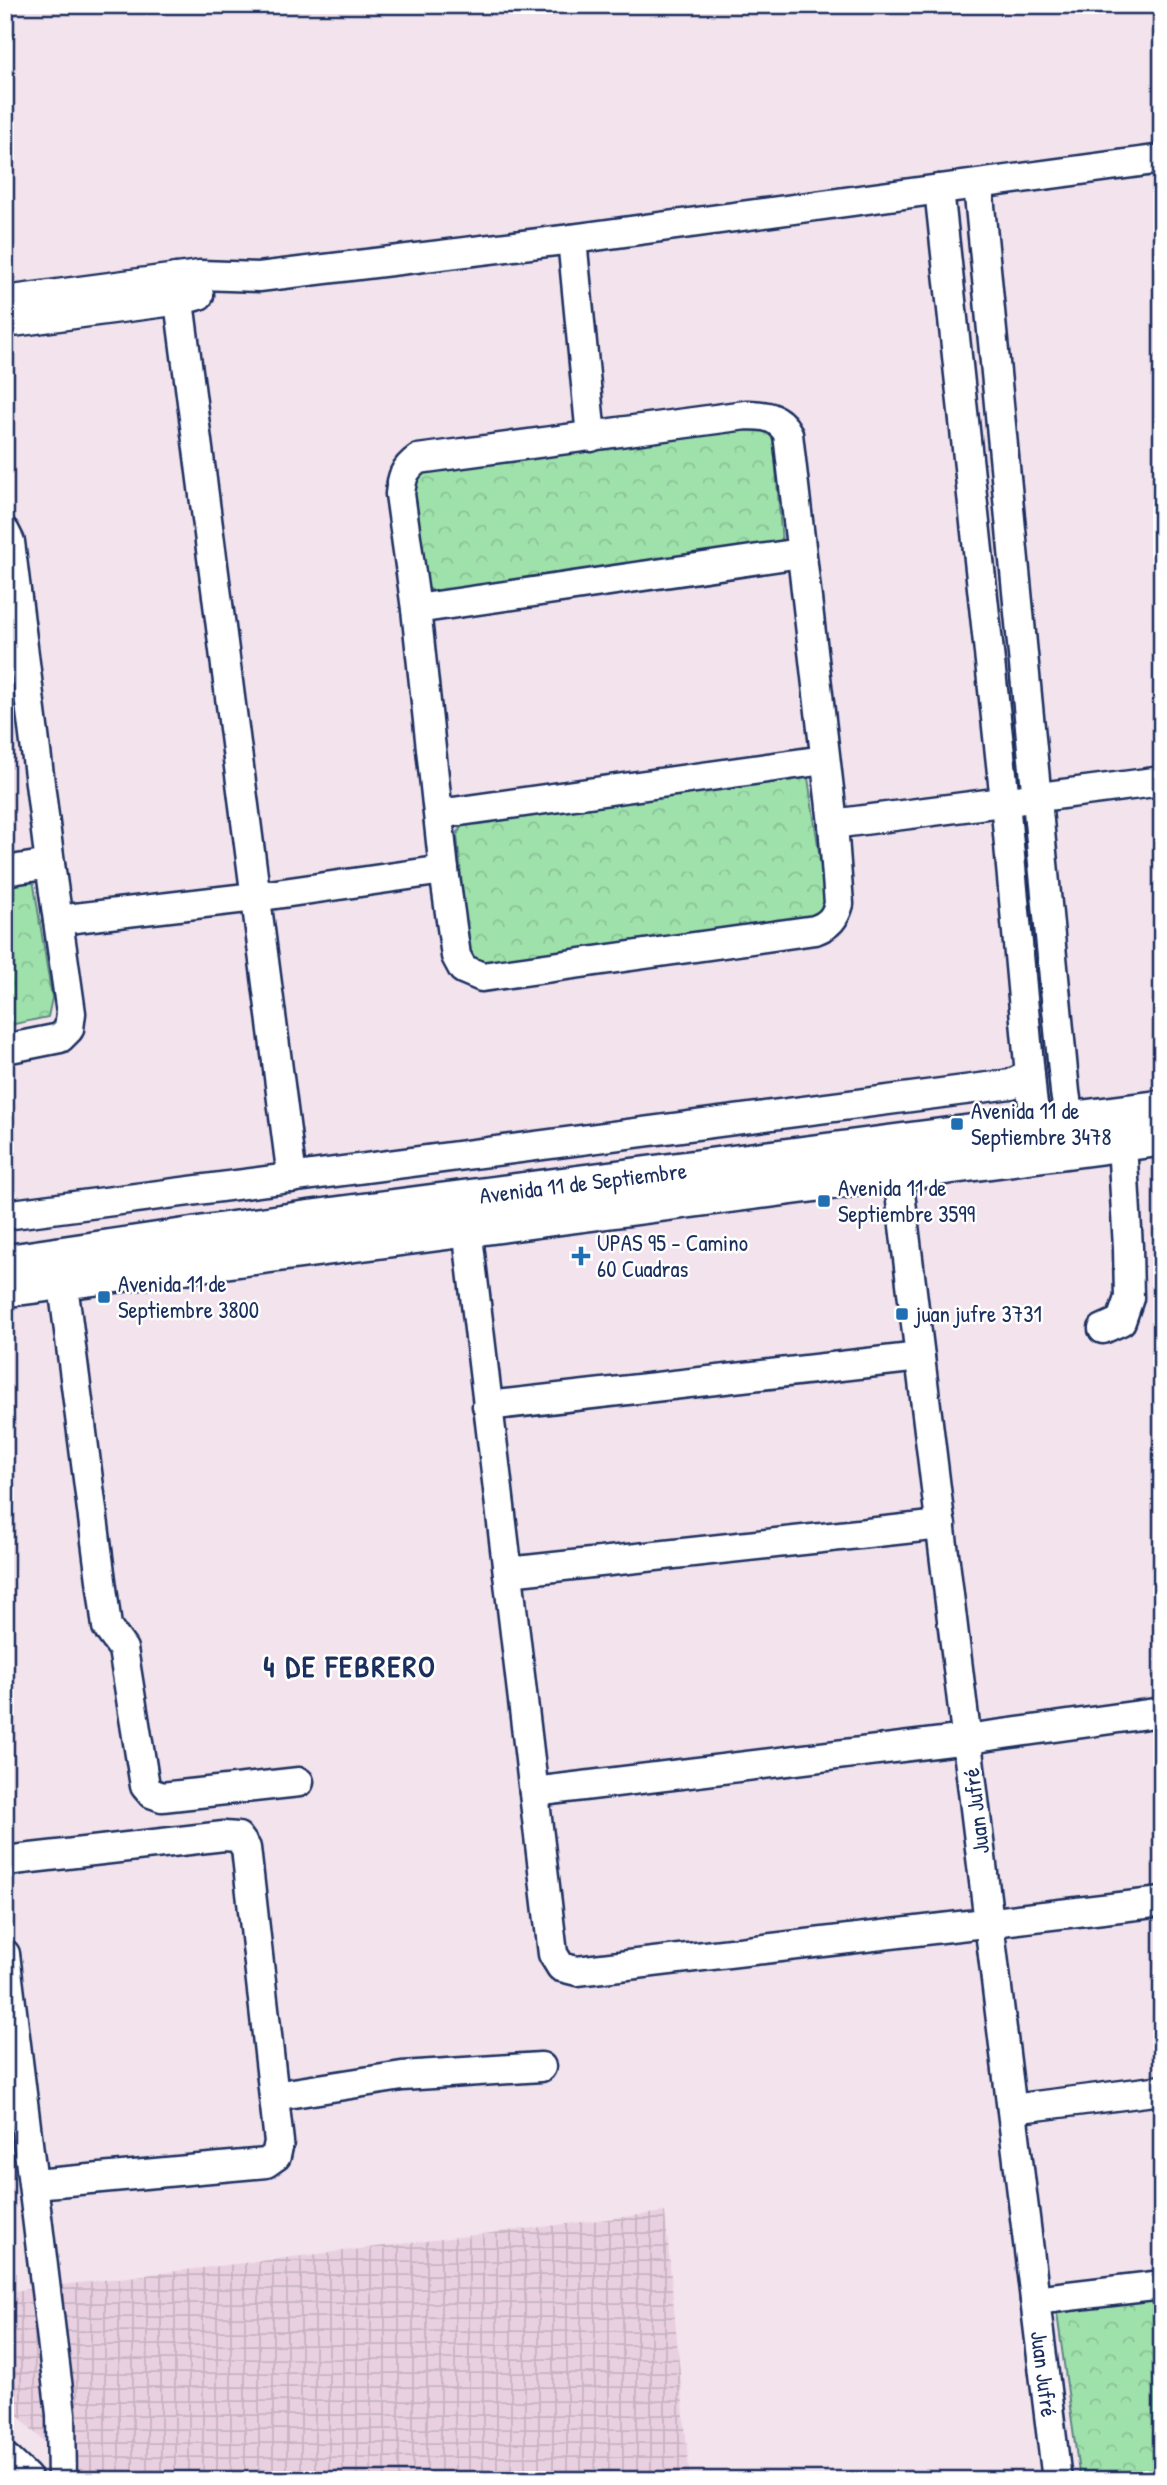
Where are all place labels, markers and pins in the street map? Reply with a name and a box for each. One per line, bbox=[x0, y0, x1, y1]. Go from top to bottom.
place label: Avenida 11 de Septiembre 3478 bbox=[971, 1095, 1112, 1152]
marker: Avenida 11 de Septiembre 3478 bbox=[949, 1116, 965, 1132]
place label: Avenida 11 de Septiembre 3599 bbox=[838, 1172, 975, 1229]
marker: Avenida 11 de Septiembre 3599 bbox=[816, 1193, 832, 1209]
place label: UPAS 95 - Camino 60 Cuadras bbox=[597, 1227, 748, 1284]
marker: UPAS 95 - Camino 60 Cuadras bbox=[571, 1246, 591, 1266]
place label: Avenida 11 de Septiembre 3800 bbox=[118, 1268, 259, 1325]
marker: Avenida 11 de Septiembre 3800 bbox=[96, 1289, 112, 1305]
place label: juan jufre 3731 bbox=[913, 1298, 1042, 1329]
marker: juan jufre 3731 bbox=[894, 1306, 910, 1322]

